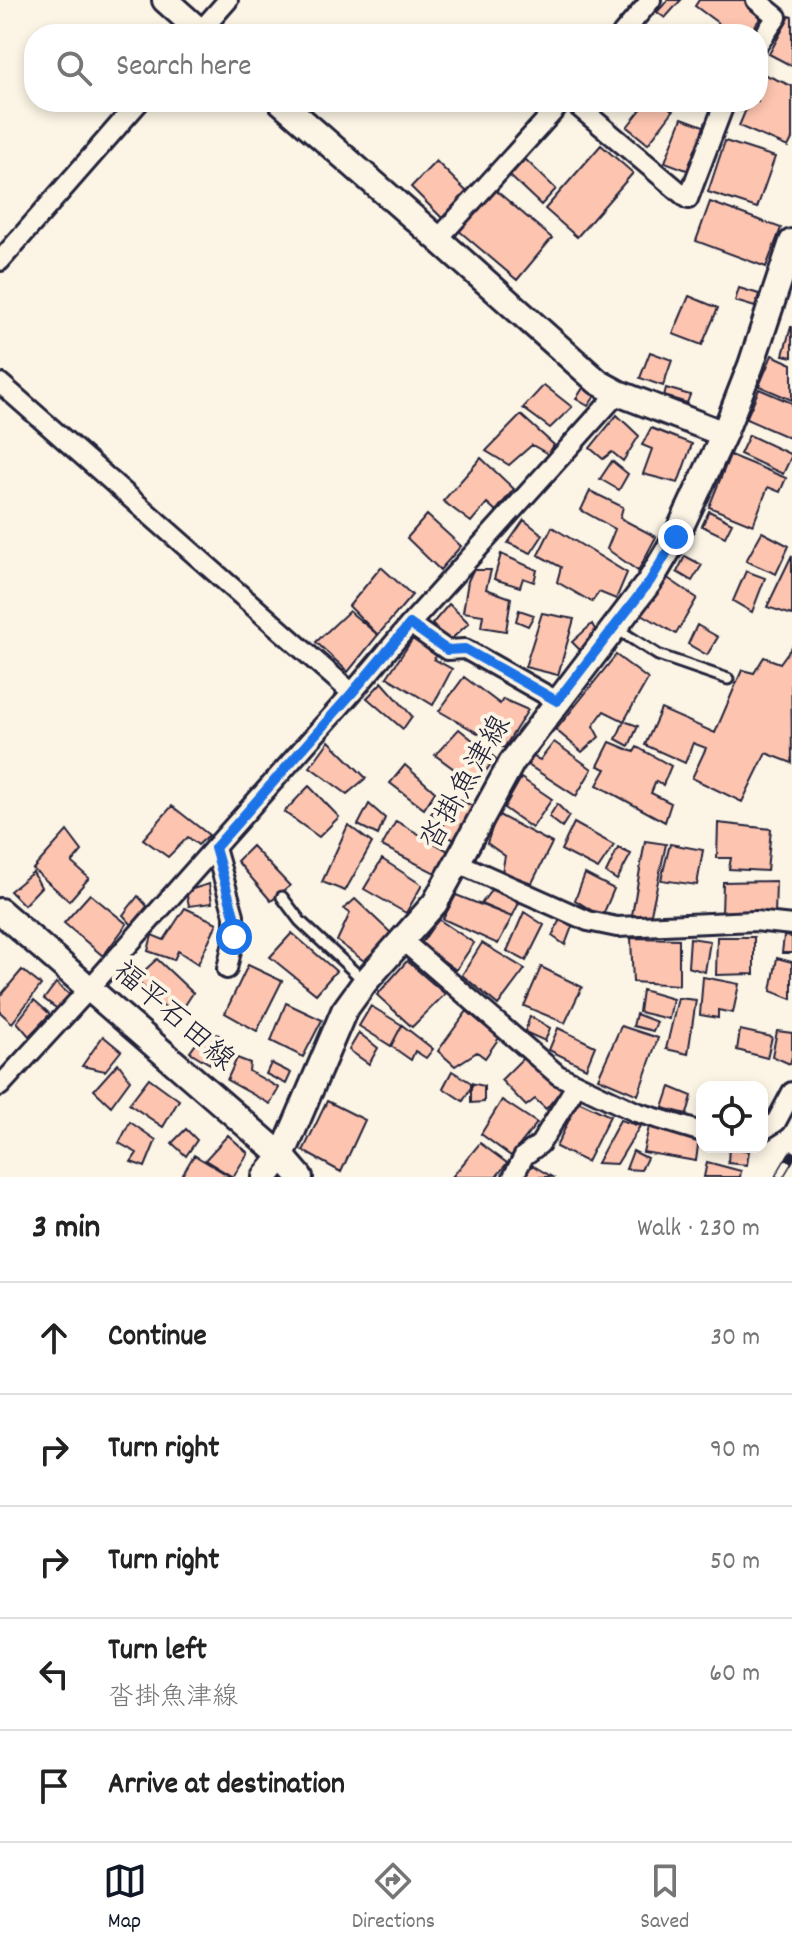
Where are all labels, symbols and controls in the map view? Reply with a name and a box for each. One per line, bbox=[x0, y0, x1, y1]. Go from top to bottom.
search box bbox=[24, 24, 768, 112]
icon: search bbox=[52, 46, 96, 90]
text: Search here bbox=[116, 47, 252, 90]
route end bbox=[658, 519, 694, 555]
street label: 沓掛魚津線 bbox=[412, 708, 524, 860]
route start bbox=[216, 919, 252, 955]
street label: 福平石田線 bbox=[101, 953, 243, 1083]
map controls bbox=[696, 1081, 768, 1153]
button: locate bbox=[696, 1081, 768, 1153]
text: 3 min bbox=[32, 1205, 100, 1254]
text: Walk · 230 m bbox=[637, 1211, 760, 1248]
icon: ahead bbox=[32, 1316, 76, 1360]
text: Continue bbox=[108, 1317, 207, 1360]
text: 30 m bbox=[710, 1320, 760, 1357]
icon: right bbox=[32, 1428, 76, 1472]
text: Turn right bbox=[108, 1429, 219, 1472]
text: 90 m bbox=[710, 1432, 760, 1469]
icon: right bbox=[32, 1540, 76, 1584]
text: Turn right bbox=[108, 1541, 219, 1584]
text: 50 m bbox=[710, 1544, 760, 1581]
text: Turn left bbox=[108, 1631, 207, 1674]
icon: left bbox=[32, 1652, 76, 1696]
text: 60 m bbox=[709, 1656, 760, 1693]
text: 沓掛魚津線 bbox=[108, 1680, 238, 1717]
icon: arrive bbox=[32, 1764, 76, 1808]
text: Arrive at destination bbox=[108, 1765, 345, 1808]
tab: Map bbox=[103, 1859, 147, 1938]
tab: Directions bbox=[352, 1859, 435, 1938]
tab: Saved bbox=[640, 1859, 689, 1938]

